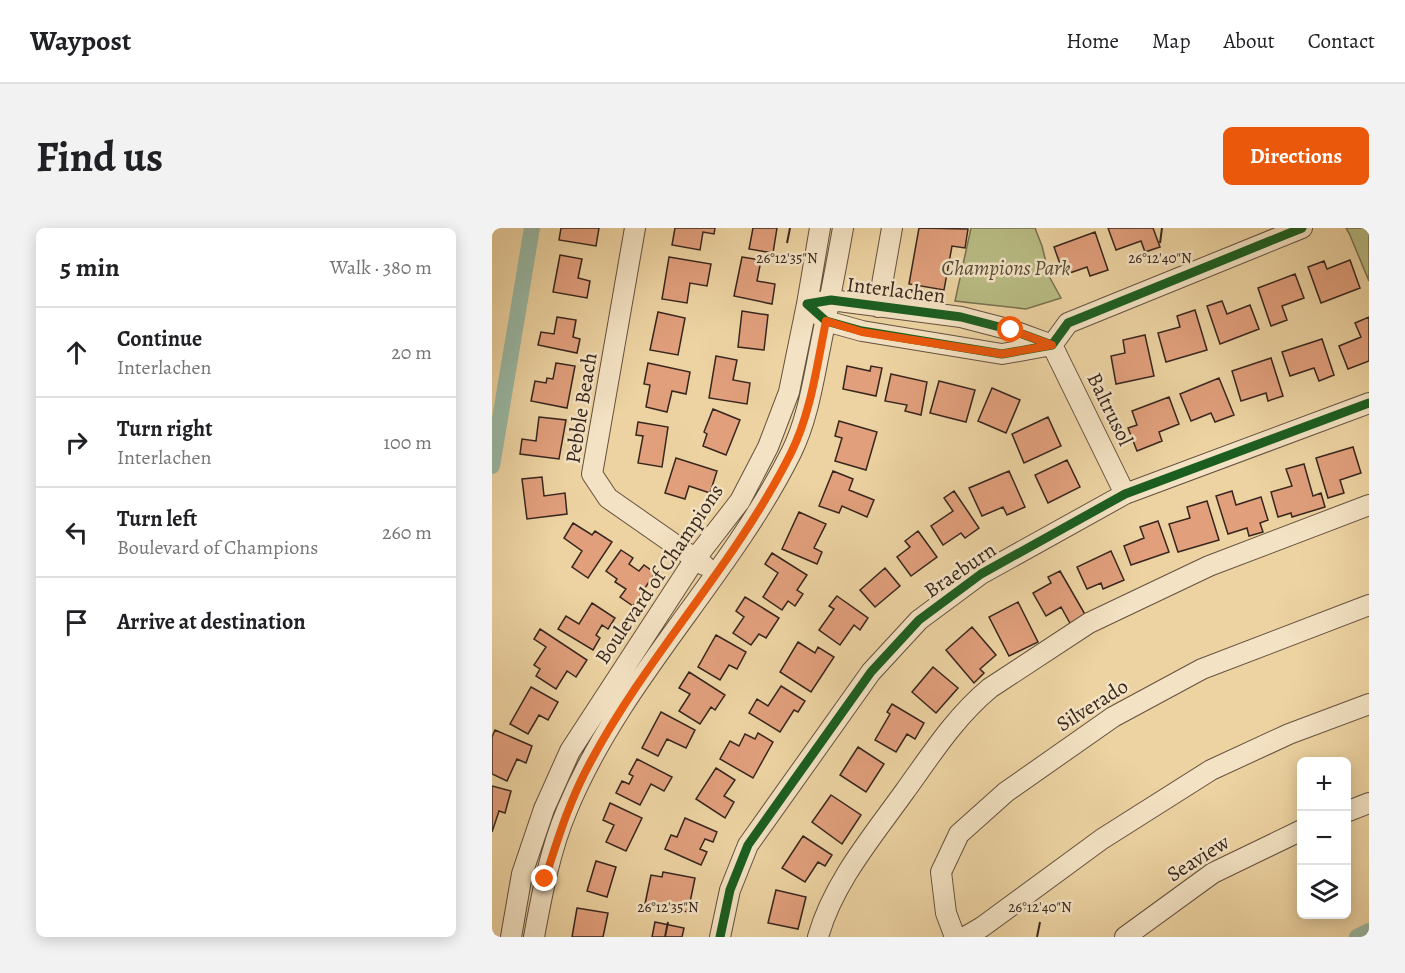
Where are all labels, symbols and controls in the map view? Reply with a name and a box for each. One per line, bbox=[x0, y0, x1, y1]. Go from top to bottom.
text: Waypost bbox=[30, 22, 131, 60]
text: Home bbox=[1066, 27, 1119, 55]
text: Map bbox=[1152, 27, 1190, 55]
text: About bbox=[1223, 27, 1275, 55]
text: Contact bbox=[1308, 27, 1375, 55]
button: Directions bbox=[1223, 127, 1369, 185]
text: Find us bbox=[36, 128, 163, 185]
text: 26°12'35"N bbox=[756, 248, 818, 268]
text: 26°12'40"N bbox=[1128, 248, 1192, 268]
text: 5 min bbox=[60, 250, 120, 285]
text: Walk · 380 m bbox=[330, 254, 432, 281]
park label: Champions Park bbox=[941, 254, 1071, 282]
street label: Interlachen bbox=[845, 270, 947, 310]
route start bbox=[997, 316, 1023, 342]
text: Continue bbox=[117, 324, 202, 354]
icon: ahead bbox=[60, 336, 93, 369]
text: 20 m bbox=[391, 339, 432, 366]
street label: Pebble Beach bbox=[558, 351, 604, 465]
text: Interlachen bbox=[117, 354, 211, 381]
street label: Baltrusol bbox=[1080, 368, 1140, 450]
text: Turn right bbox=[117, 414, 213, 444]
icon: right bbox=[60, 426, 93, 459]
text: 100 m bbox=[383, 429, 432, 456]
text: Interlachen bbox=[117, 444, 211, 471]
street label: Boulevard of Champions bbox=[588, 479, 730, 669]
text: Turn left bbox=[117, 504, 197, 534]
icon: left bbox=[60, 516, 93, 549]
text: 260 m bbox=[382, 519, 432, 546]
text: Boulevard of Champions bbox=[117, 534, 318, 561]
street label: Braeburn bbox=[919, 536, 1001, 604]
icon: arrive bbox=[60, 606, 93, 639]
text: Arrive at destination bbox=[117, 607, 306, 637]
street label: Silverado bbox=[1051, 672, 1133, 738]
map controls bbox=[1297, 757, 1351, 919]
button: + bbox=[1297, 757, 1351, 811]
button: − bbox=[1297, 811, 1351, 865]
street label: Seaview bbox=[1161, 828, 1235, 888]
route end bbox=[531, 865, 557, 891]
button: layers bbox=[1297, 865, 1351, 919]
text: 26°12'35"N bbox=[637, 897, 699, 917]
text: 26°12'40"N bbox=[1008, 897, 1072, 917]

